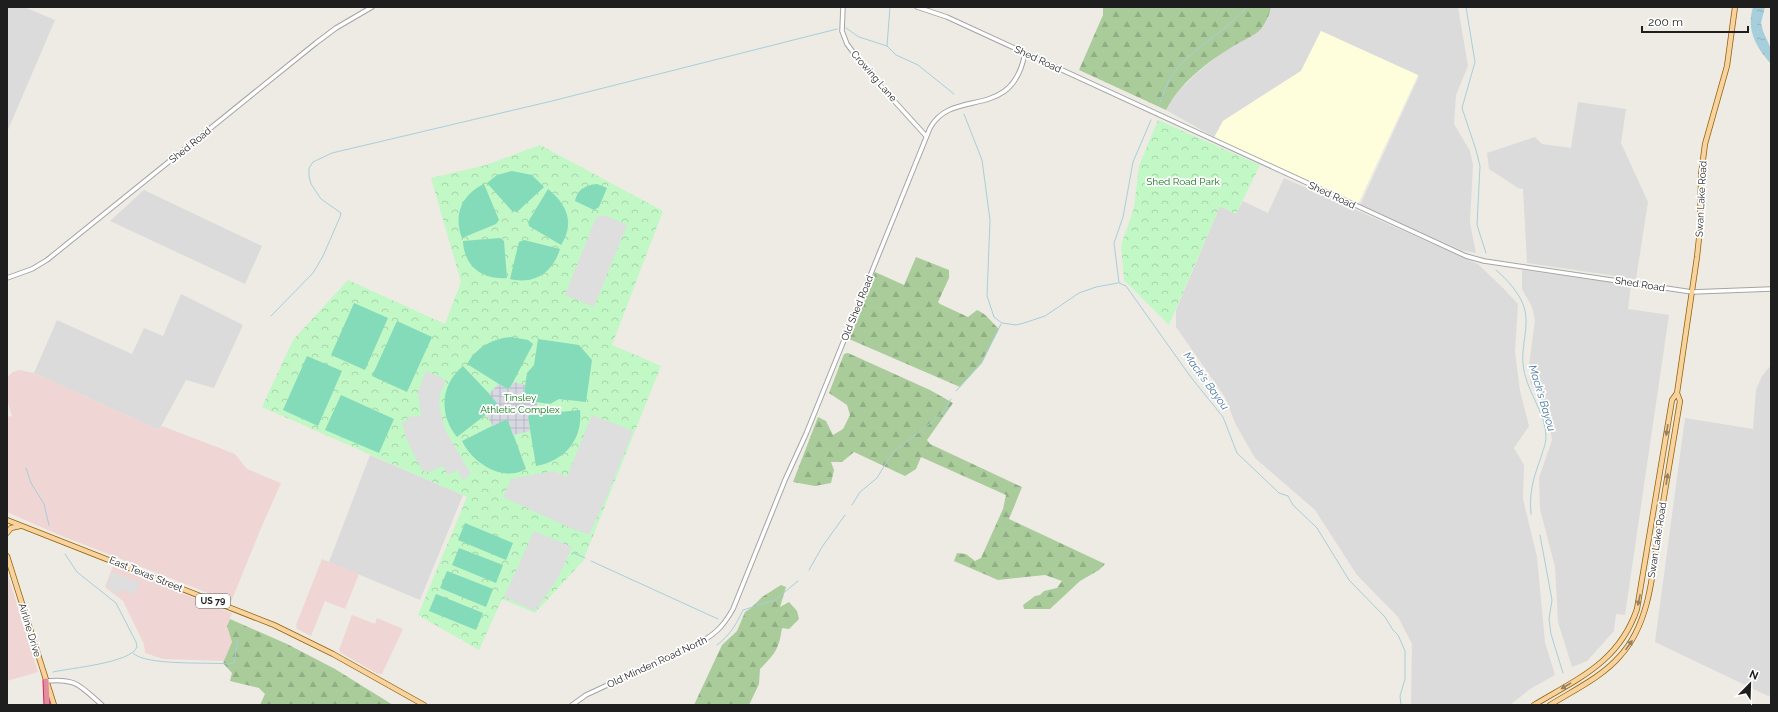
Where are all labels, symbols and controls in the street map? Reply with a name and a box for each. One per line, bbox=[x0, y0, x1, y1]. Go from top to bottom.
scale bar bbox=[1642, 8, 1748, 34]
text: 200 m bbox=[1648, 15, 1683, 29]
street label: Shed Road bbox=[1013, 43, 1063, 75]
street label: Crowing Lane bbox=[849, 48, 899, 104]
street label: Shed Road bbox=[167, 125, 213, 165]
street label: Swan Lake Road bbox=[1694, 161, 1708, 237]
park label: Shed Road Park bbox=[1146, 176, 1220, 187]
street label: Shed Road bbox=[1307, 179, 1357, 211]
street label: Old Shed Road bbox=[839, 274, 875, 342]
street label: Shed Road bbox=[1614, 275, 1666, 293]
water label: Mack's Bayou bbox=[1181, 349, 1231, 413]
water label: Mack's Bayou bbox=[1526, 363, 1558, 433]
park label: Tinsley Athletic Complex bbox=[480, 392, 560, 415]
one-way arrow bbox=[1664, 424, 1670, 436]
one-way arrow bbox=[1664, 473, 1670, 485]
street label: Swan Lake Road bbox=[1646, 501, 1668, 579]
street label: East Texas Street bbox=[108, 554, 185, 594]
road number: US 79 bbox=[196, 594, 230, 608]
one-way arrow bbox=[1636, 594, 1642, 606]
street label: Airline Drive bbox=[17, 602, 43, 658]
street label: Old Minden Road North bbox=[605, 634, 709, 690]
one-way arrow bbox=[1625, 640, 1633, 651]
north arrow bbox=[1730, 664, 1770, 704]
text: N bbox=[1747, 668, 1760, 683]
one-way arrow bbox=[1560, 682, 1572, 689]

